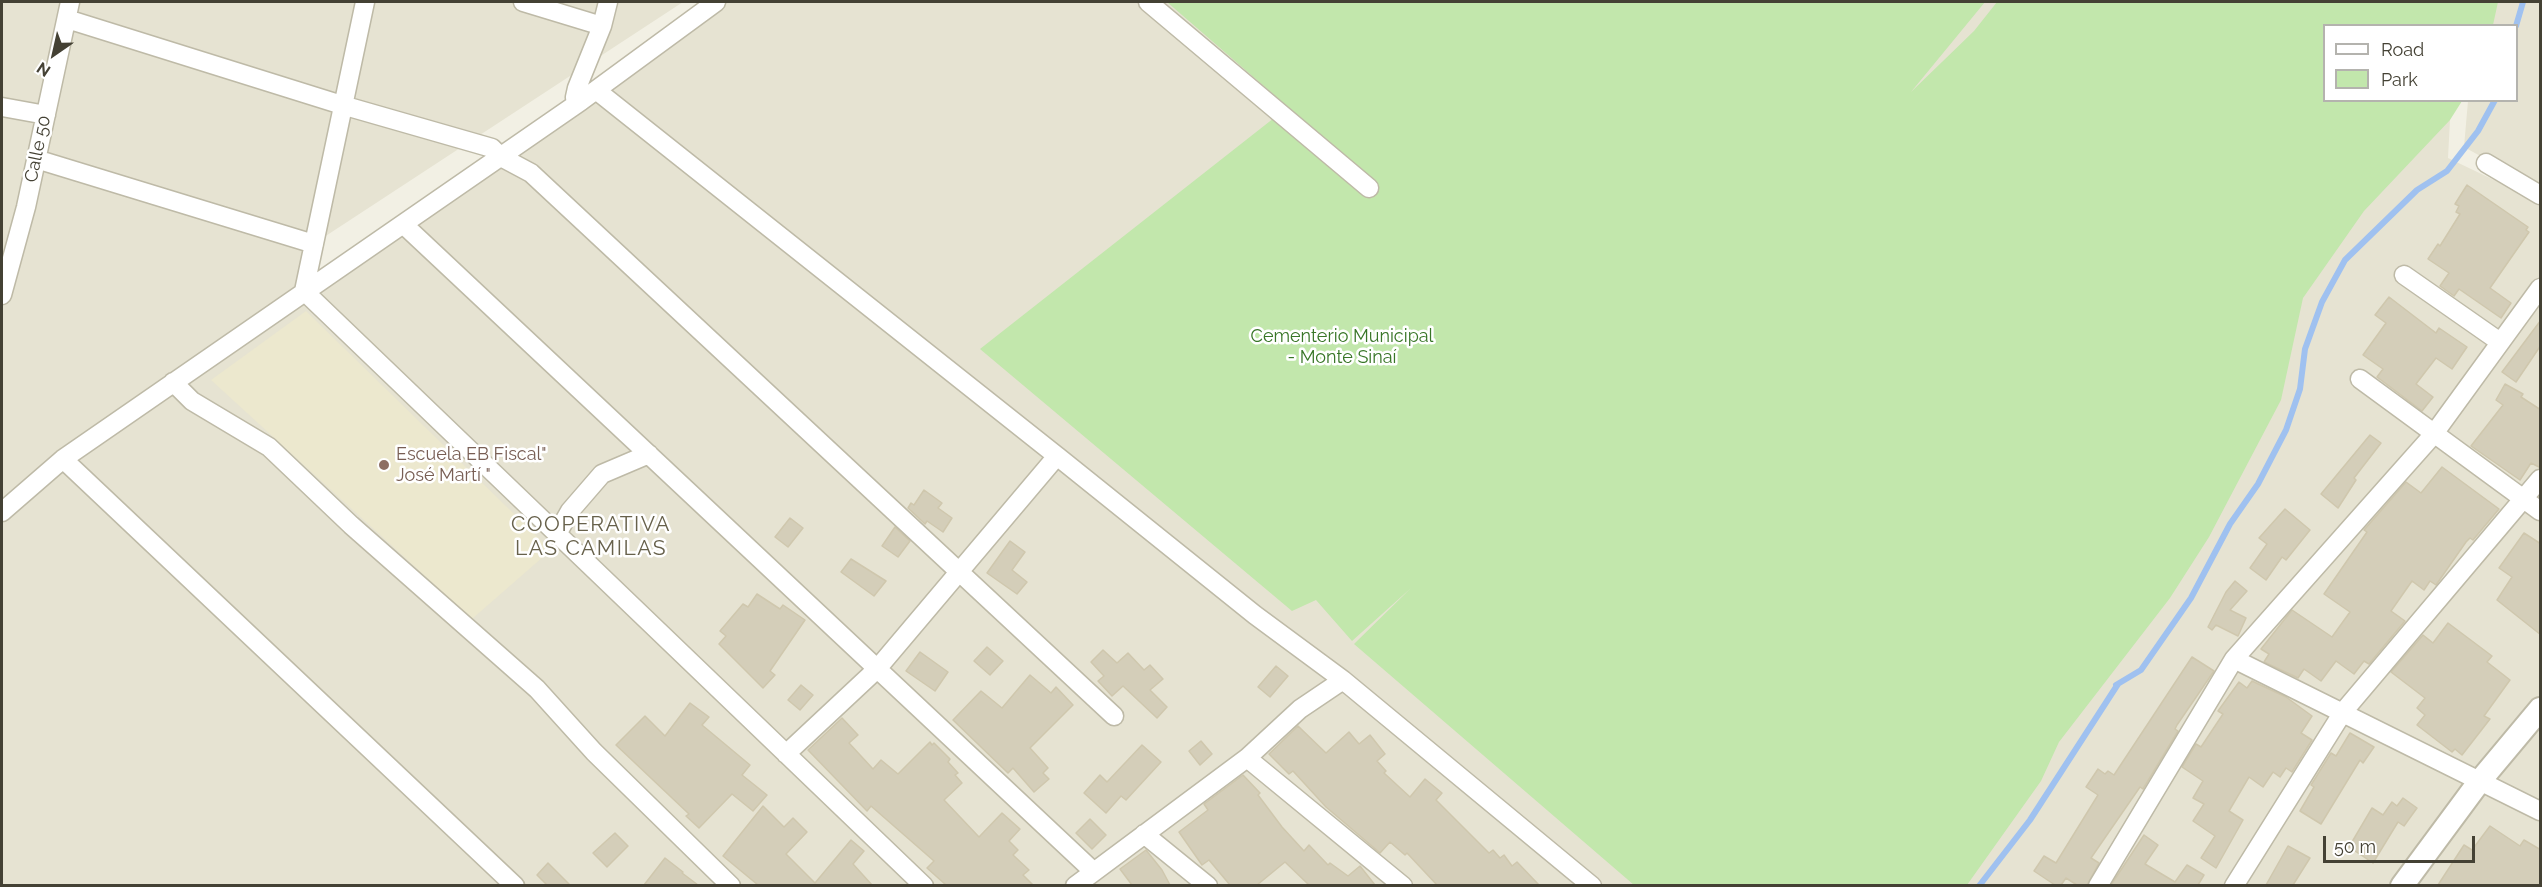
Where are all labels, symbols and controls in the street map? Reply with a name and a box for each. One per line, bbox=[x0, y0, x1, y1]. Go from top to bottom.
north arrow bbox=[24, 24, 84, 84]
legend bbox=[2323, 24, 2518, 102]
text: Road bbox=[2381, 39, 2424, 60]
text: N bbox=[33, 58, 54, 81]
text: Park bbox=[2381, 69, 2418, 90]
street label: Calle 50 bbox=[20, 114, 56, 184]
park label: Cementerio Municipal - Monte Sinaí bbox=[1251, 326, 1433, 368]
place label: Escuela EB Fiscal" José Martí " bbox=[396, 444, 546, 486]
marker: Escuela EB Fiscal" José Martí " bbox=[377, 458, 391, 472]
district label: COOPERATIVA LAS CAMILAS bbox=[511, 512, 671, 562]
scale bar bbox=[2326, 824, 2478, 862]
text: 50 m bbox=[2334, 836, 2376, 857]

